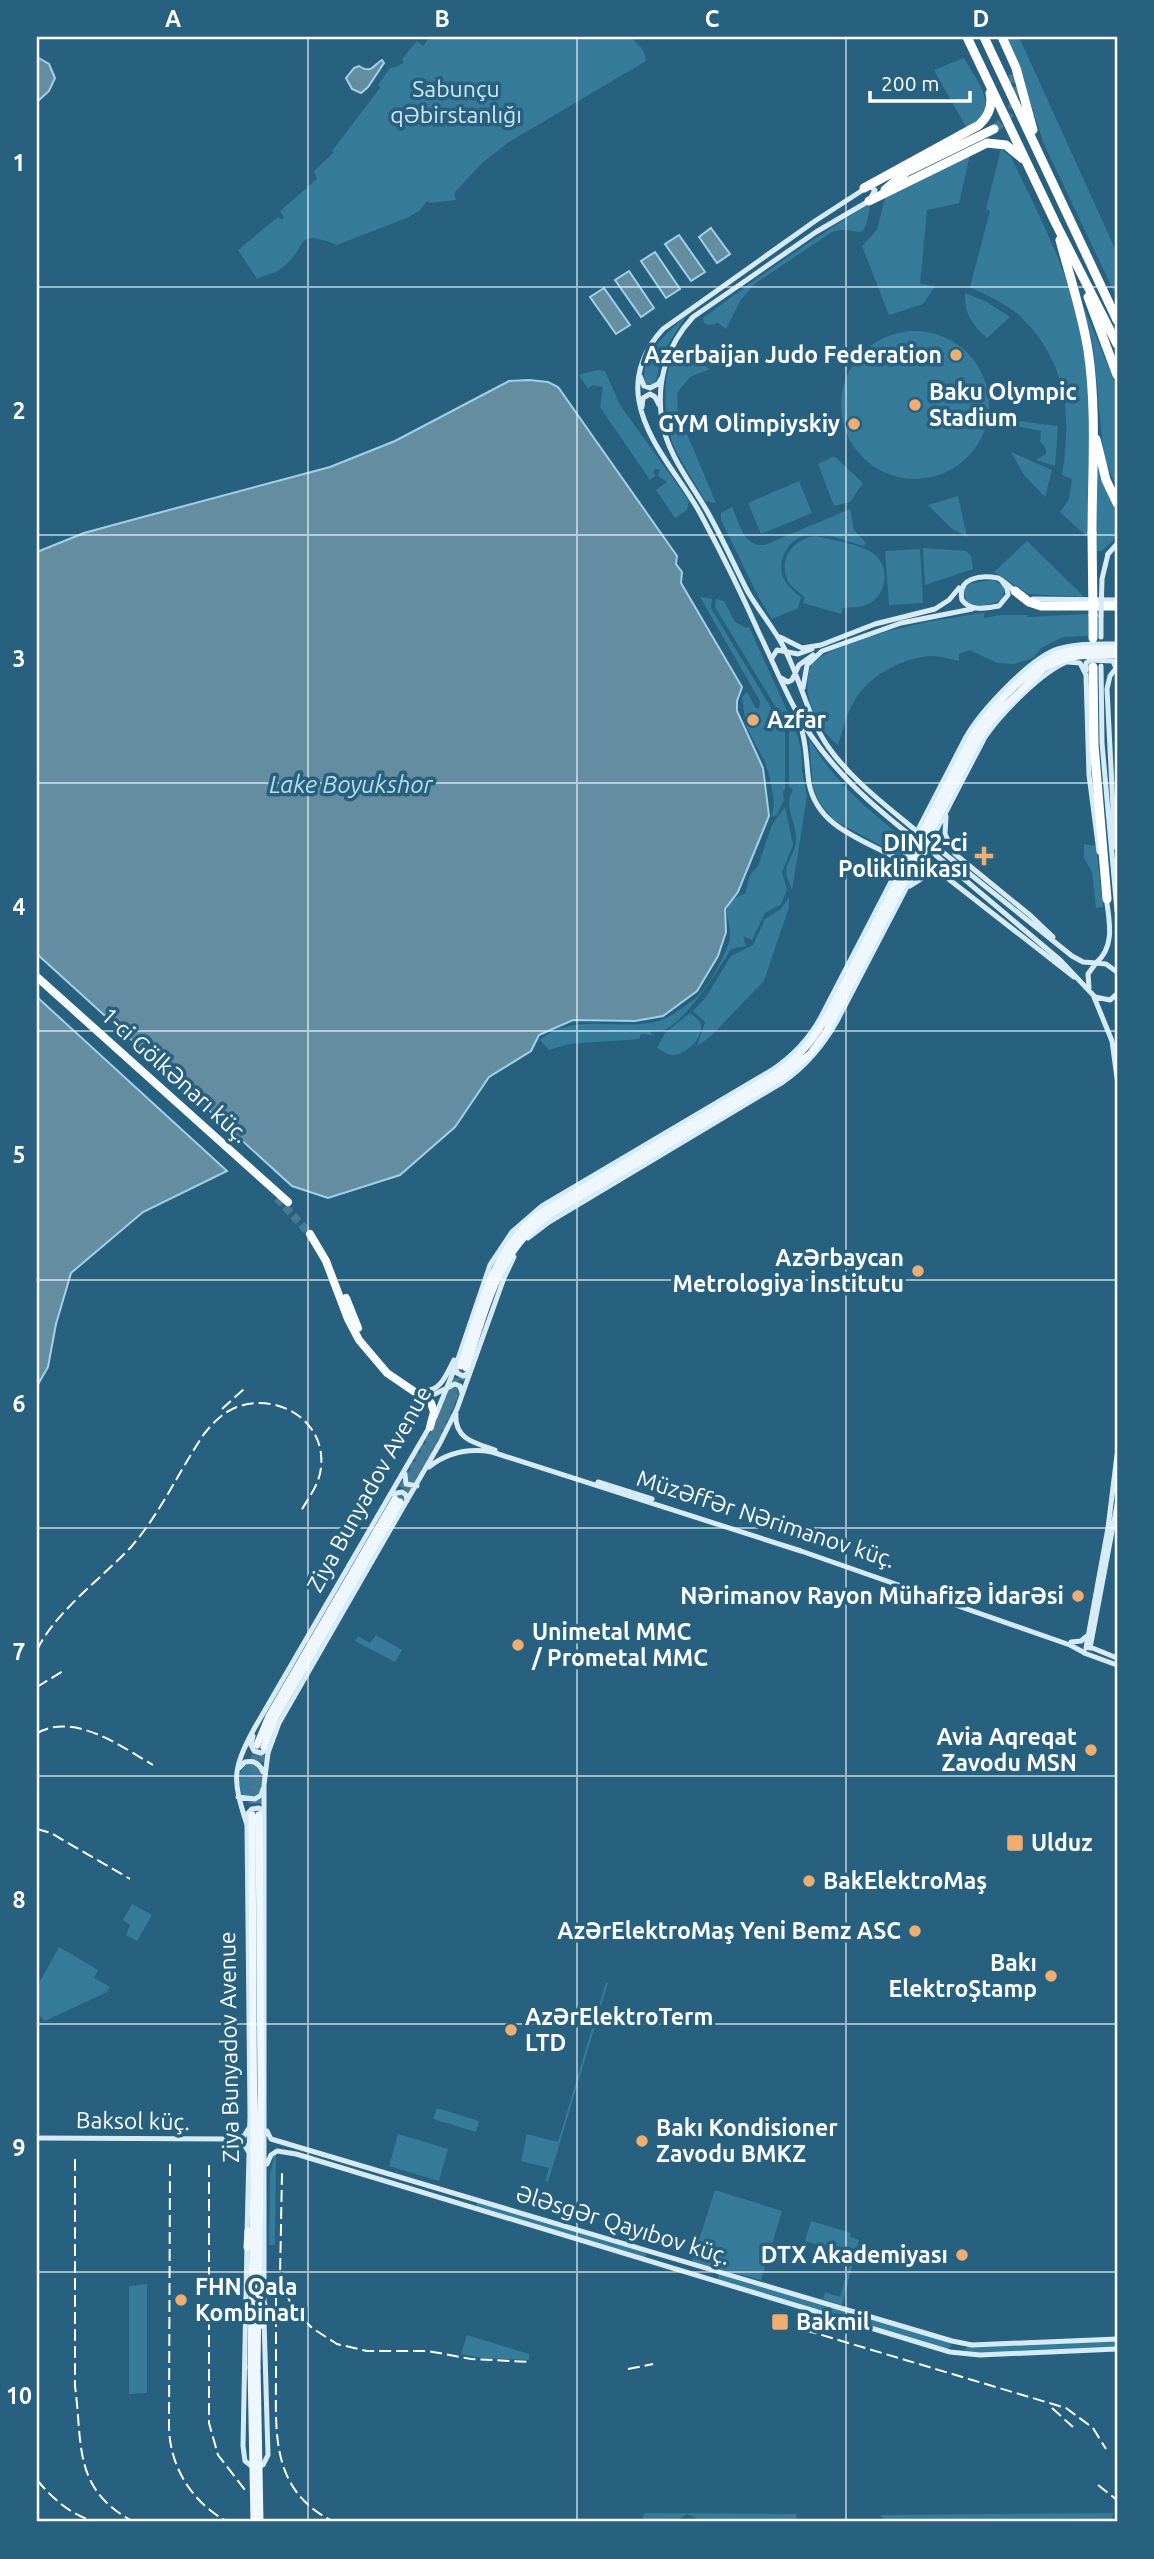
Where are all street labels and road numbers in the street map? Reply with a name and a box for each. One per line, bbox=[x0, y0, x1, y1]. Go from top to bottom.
street label: 1-ci Gölkənarı küç. bbox=[97, 1002, 254, 1147]
street label: Ziya Bunyadov Avenue bbox=[302, 1382, 436, 1596]
street label: Müzəffər Nərimanov küç. bbox=[634, 1465, 898, 1572]
street label: Ziya Bunyadov Avenue bbox=[214, 1931, 243, 2163]
street label: Baksol küç. bbox=[76, 2107, 190, 2134]
street label: Ələsgər Qayıbov küç. bbox=[513, 2180, 733, 2269]

